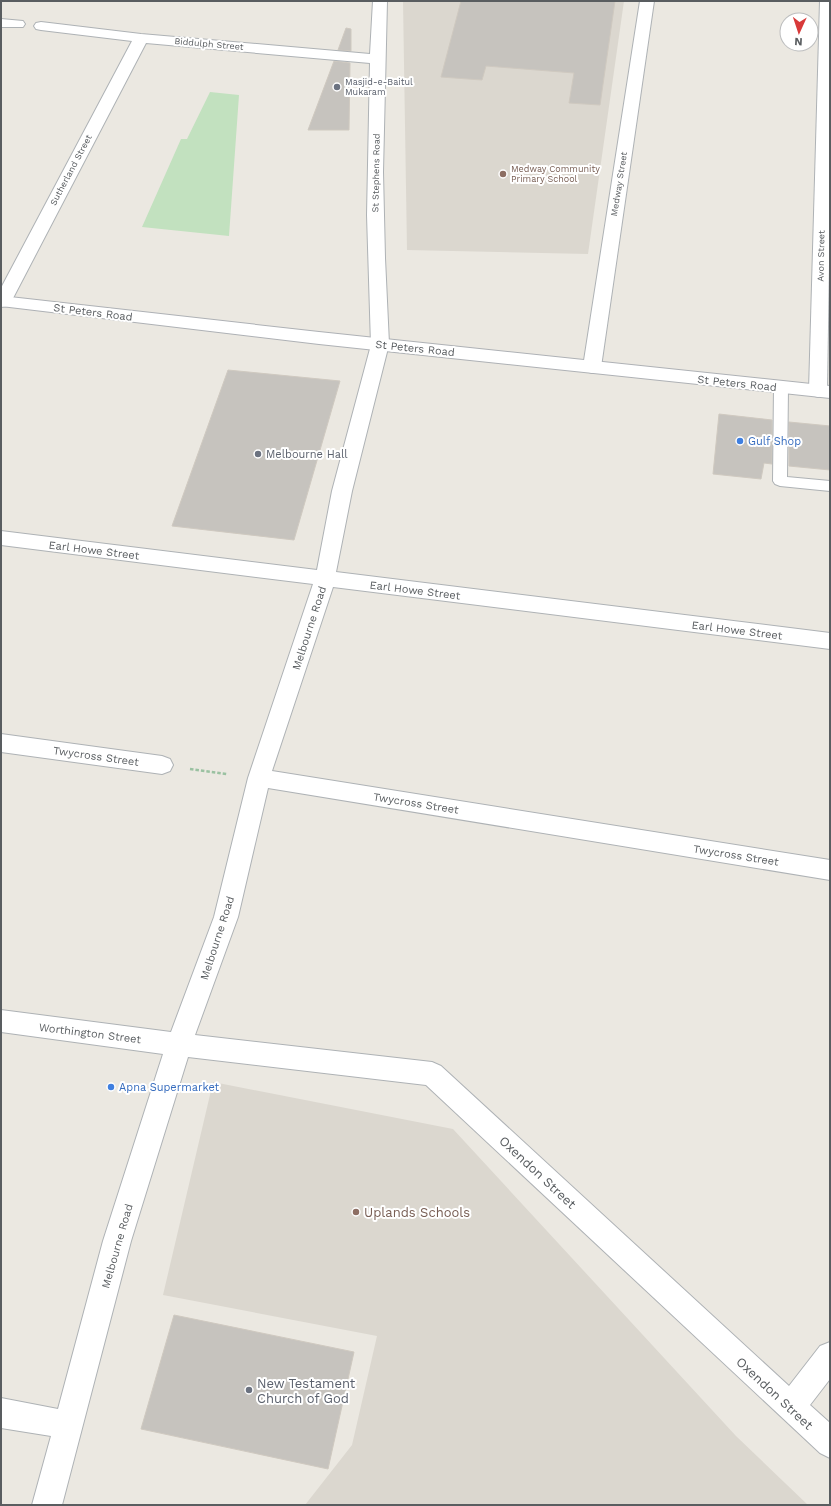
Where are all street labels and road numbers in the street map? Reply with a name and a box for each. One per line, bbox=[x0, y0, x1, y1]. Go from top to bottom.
street label: Biddulph Street bbox=[174, 36, 244, 52]
street label: Sutherland Street bbox=[48, 133, 94, 207]
street label: St Stephens Road bbox=[370, 133, 382, 213]
street label: Medway Street bbox=[609, 151, 629, 217]
street label: Avon Street bbox=[816, 230, 826, 282]
street label: St Peters Road bbox=[53, 301, 133, 324]
street label: St Peters Road bbox=[375, 338, 455, 359]
street label: St Peters Road bbox=[697, 373, 777, 394]
street label: Earl Howe Street bbox=[48, 538, 140, 563]
street label: Earl Howe Street bbox=[369, 578, 461, 603]
street label: Melbourne Road bbox=[290, 585, 329, 672]
street label: Earl Howe Street bbox=[691, 618, 783, 643]
street label: Twycross Street bbox=[52, 744, 140, 769]
street label: Twycross Street bbox=[372, 790, 460, 817]
street label: Twycross Street bbox=[692, 842, 780, 869]
street label: Melbourne Road bbox=[198, 895, 237, 982]
street label: Worthington Street bbox=[38, 1021, 142, 1046]
street label: Oxendon Street bbox=[496, 1133, 579, 1212]
street label: Melbourne Road bbox=[99, 1202, 136, 1290]
street label: Oxendon Street bbox=[733, 1354, 816, 1433]

